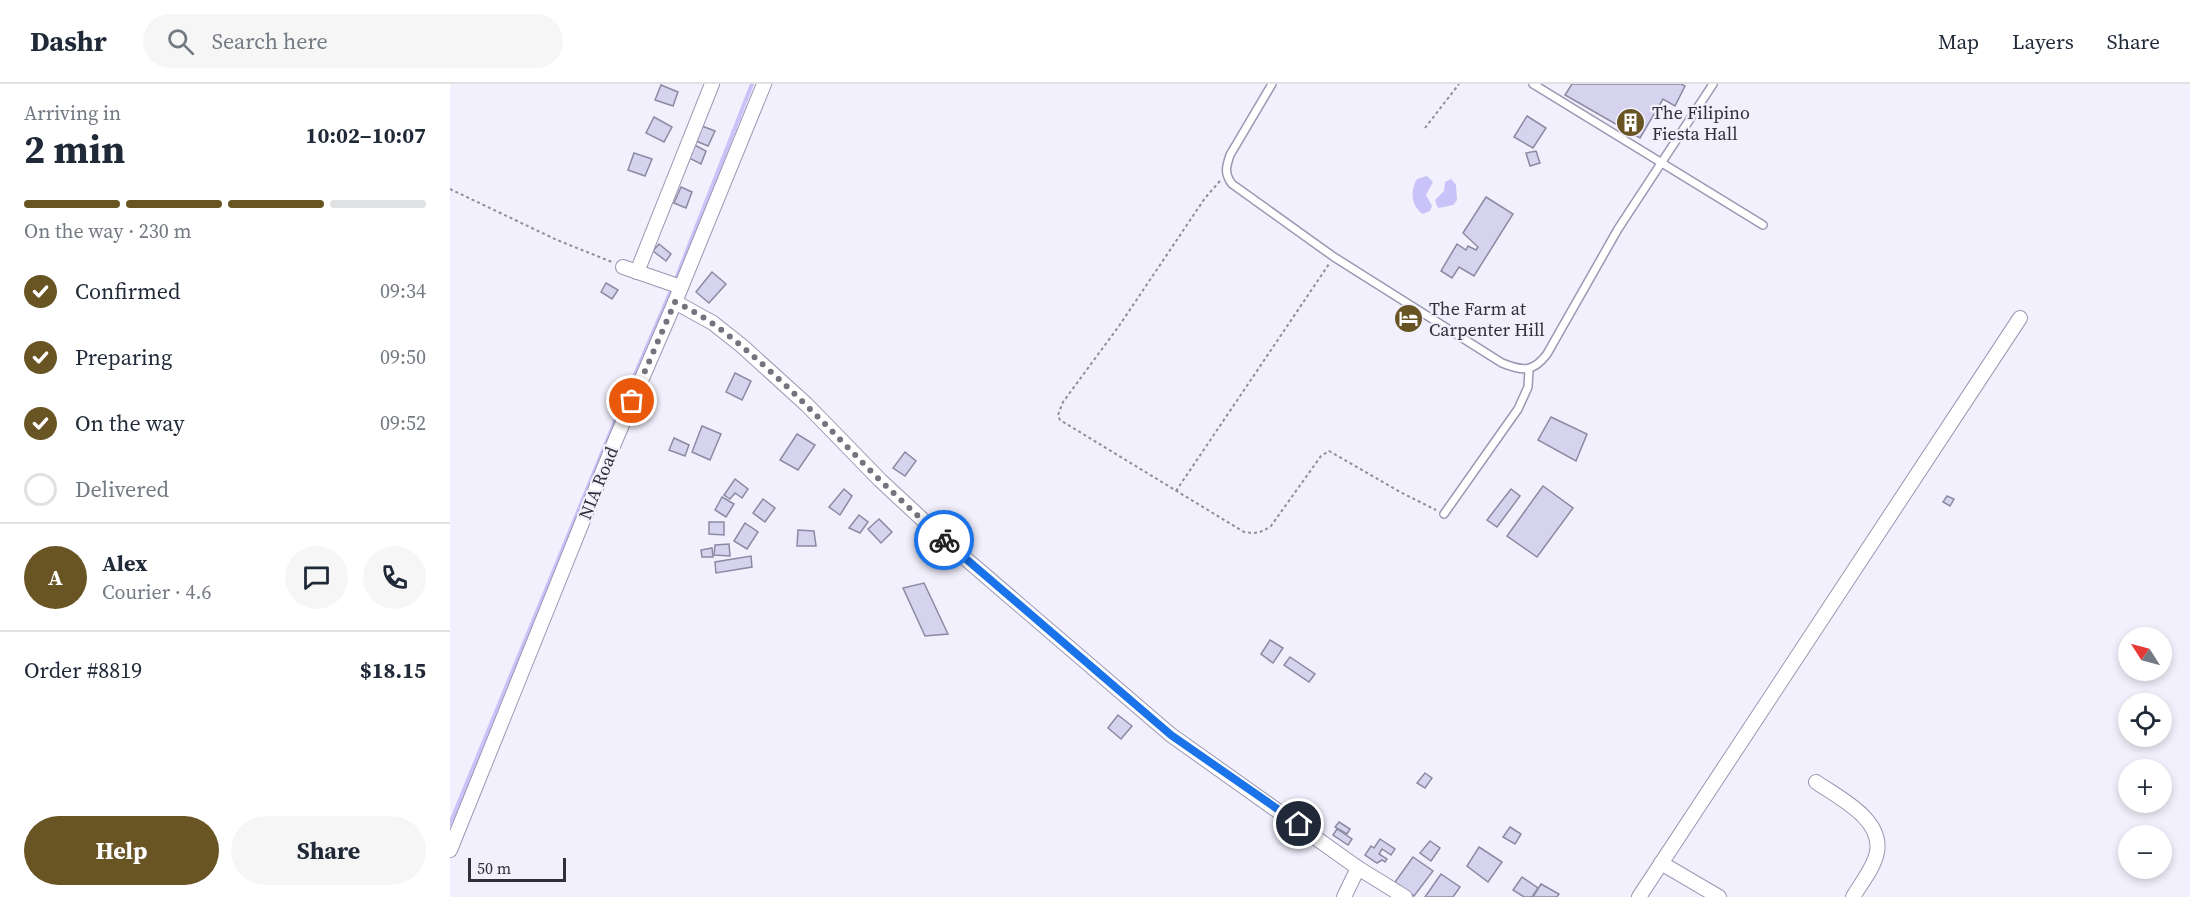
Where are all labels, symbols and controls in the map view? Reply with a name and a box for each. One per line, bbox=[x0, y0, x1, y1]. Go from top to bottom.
search box bbox=[143, 14, 563, 68]
text: Dashr bbox=[30, 22, 107, 60]
icon: search bbox=[164, 25, 197, 58]
text: Search here bbox=[212, 26, 328, 56]
text: Map bbox=[1938, 27, 1979, 56]
text: Layers bbox=[2012, 27, 2074, 56]
text: Share bbox=[2107, 27, 2160, 56]
text: Arriving in bbox=[24, 99, 121, 127]
place label: The Filipino Fiesta Hall bbox=[1652, 100, 1750, 146]
building icon: The Filipino Fiesta Hall bbox=[1615, 106, 1647, 138]
text: 10:02–10:07 bbox=[306, 120, 426, 150]
text: 2 min bbox=[24, 123, 125, 176]
text: On the way · 230 m bbox=[24, 217, 191, 245]
icon: check bbox=[24, 275, 57, 308]
text: Confirmed bbox=[75, 276, 180, 306]
text: 09:34 bbox=[380, 277, 426, 305]
place label: The Farm at Carpenter Hill bbox=[1429, 296, 1545, 342]
hotel icon: The Farm at Carpenter Hill bbox=[1392, 302, 1424, 334]
icon: check bbox=[24, 341, 57, 374]
text: Preparing bbox=[75, 342, 172, 372]
text: 09:50 bbox=[380, 343, 426, 371]
pin bbox=[606, 375, 657, 426]
icon: bag bbox=[615, 384, 648, 417]
icon: check bbox=[24, 407, 57, 440]
text: On the way bbox=[75, 408, 184, 438]
text: 09:52 bbox=[380, 409, 426, 437]
street label: NIA Road bbox=[572, 443, 624, 523]
text: Delivered bbox=[75, 474, 169, 504]
courier bbox=[914, 510, 974, 570]
icon: bike bbox=[928, 524, 961, 557]
button: chat bbox=[285, 546, 348, 609]
button: phone bbox=[363, 546, 426, 609]
text: Alex bbox=[102, 548, 147, 578]
text: A bbox=[48, 562, 63, 592]
text: Courier · 4.6 bbox=[102, 578, 211, 606]
north arrow bbox=[2118, 627, 2172, 681]
map controls bbox=[2118, 627, 2172, 879]
text: Order #8819 bbox=[24, 655, 142, 685]
text: $18.15 bbox=[360, 655, 426, 685]
button: locate bbox=[2118, 693, 2172, 747]
button: + bbox=[2118, 759, 2172, 813]
pin bbox=[1273, 798, 1324, 849]
icon: home bbox=[1282, 807, 1315, 840]
button: Help bbox=[24, 816, 219, 885]
button: Share bbox=[231, 816, 426, 885]
button: − bbox=[2118, 825, 2172, 879]
scale bar bbox=[468, 855, 566, 882]
text: 50 m bbox=[477, 857, 511, 879]

